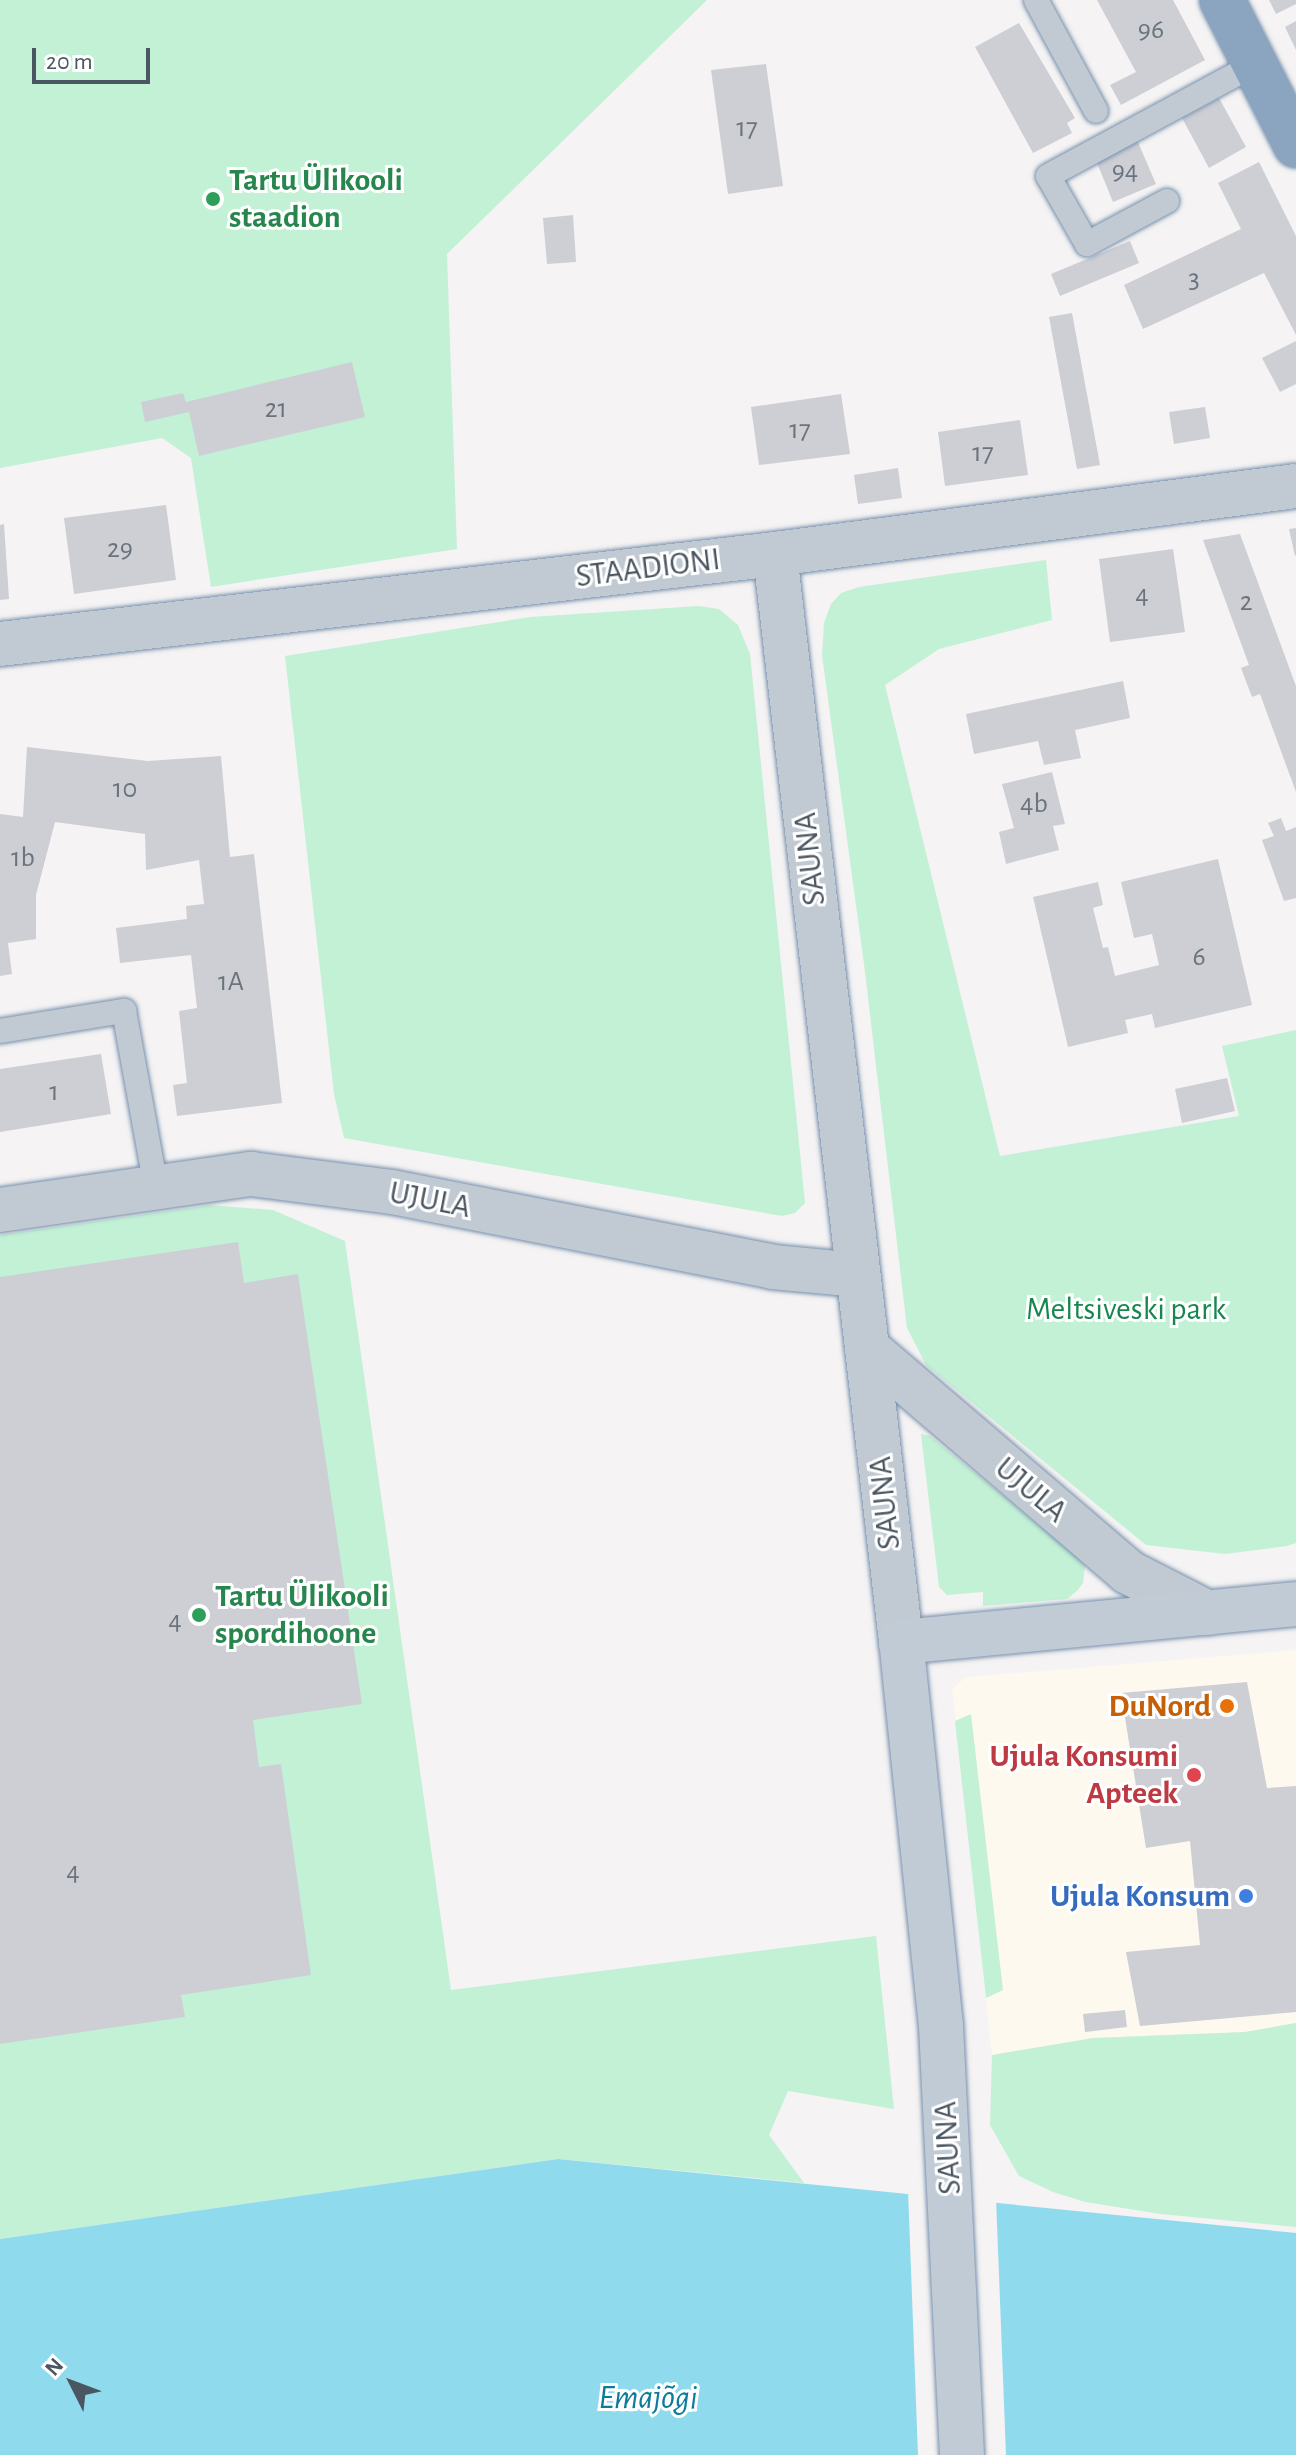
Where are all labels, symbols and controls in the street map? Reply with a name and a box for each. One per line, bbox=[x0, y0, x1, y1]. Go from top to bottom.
house number: 96 bbox=[1138, 13, 1164, 47]
scale bar bbox=[36, 32, 154, 82]
text: 20 m bbox=[46, 50, 93, 74]
house number: 17 bbox=[736, 111, 758, 145]
house number: 94 bbox=[1112, 154, 1138, 188]
place label: Tartu Ülikooli staadion bbox=[229, 162, 403, 237]
marker: Tartu Ülikooli staadion bbox=[204, 190, 222, 208]
house number: 3 bbox=[1188, 262, 1200, 296]
house number: 21 bbox=[265, 392, 287, 426]
house number: 17 bbox=[789, 413, 811, 447]
house number: 17 bbox=[972, 436, 994, 470]
house number: 29 bbox=[107, 532, 133, 566]
street label: STAADIONI bbox=[574, 540, 722, 596]
house number: 4 bbox=[1135, 578, 1149, 612]
house number: 2 bbox=[1240, 585, 1252, 619]
house number: 10 bbox=[113, 772, 137, 806]
house number: 4b bbox=[1020, 787, 1048, 821]
street label: SAUNA bbox=[786, 811, 834, 907]
house number: 1b bbox=[11, 841, 35, 875]
house number: 6 bbox=[1192, 940, 1206, 974]
house number: 1A bbox=[218, 965, 244, 999]
house number: 1 bbox=[49, 1075, 59, 1109]
street label: UJULA bbox=[386, 1173, 474, 1227]
park label: Meltsiveski park bbox=[1026, 1290, 1226, 1328]
street label: UJULA bbox=[987, 1449, 1075, 1531]
street label: SAUNA bbox=[861, 1455, 909, 1551]
place label: Tartu Ülikooli spordihoone bbox=[215, 1578, 389, 1653]
house number: 4 bbox=[168, 1604, 182, 1638]
marker: Tartu Ülikooli spordihoone bbox=[190, 1606, 208, 1624]
place label: DuNord bbox=[1108, 1687, 1211, 1725]
marker: DuNord bbox=[1218, 1697, 1236, 1715]
place label: Ujula Konsumi Apteek bbox=[990, 1738, 1178, 1813]
marker: Ujula Konsumi Apteek bbox=[1185, 1766, 1203, 1784]
house number: 4 bbox=[66, 1855, 80, 1889]
place label: Ujula Konsum bbox=[1050, 1877, 1230, 1915]
marker: Ujula Konsum bbox=[1237, 1887, 1255, 1905]
street label: SAUNA bbox=[926, 2100, 970, 2196]
north arrow bbox=[32, 2343, 112, 2423]
text: N bbox=[41, 2354, 67, 2380]
water label: Emajõgi bbox=[599, 2379, 697, 2419]

